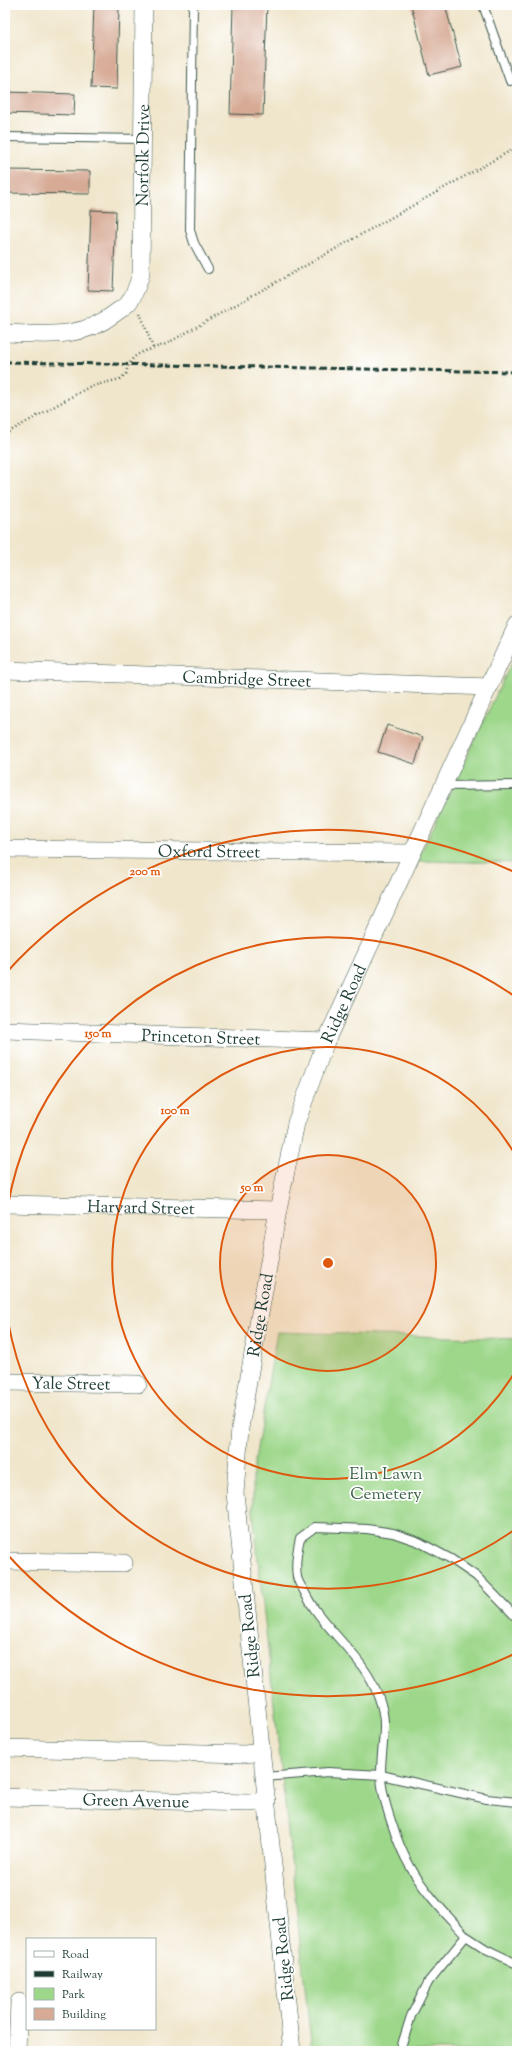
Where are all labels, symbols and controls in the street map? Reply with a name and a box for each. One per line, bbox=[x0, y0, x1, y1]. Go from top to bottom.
street label: Norfolk Drive bbox=[132, 104, 157, 207]
street label: Cambridge Street bbox=[182, 666, 312, 695]
street label: Oxford Street bbox=[158, 841, 260, 866]
text: 200 m bbox=[130, 863, 160, 881]
street label: Ridge Road bbox=[317, 960, 374, 1048]
text: 150 m bbox=[83, 1025, 112, 1043]
street label: Princeton Street bbox=[141, 1025, 261, 1053]
text: 100 m bbox=[159, 1102, 190, 1120]
text: 50 m bbox=[240, 1179, 264, 1197]
street label: Harvard Street bbox=[87, 1196, 195, 1222]
centre of rings bbox=[321, 1256, 335, 1270]
street label: Ridge Road bbox=[243, 1271, 281, 1359]
street label: Yale Street bbox=[31, 1372, 111, 1398]
park label: Elm Lawn Cemetery bbox=[349, 1463, 423, 1507]
street label: Ridge Road bbox=[235, 1592, 267, 1679]
street label: Green Avenue bbox=[82, 1789, 190, 1816]
street label: Ridge Road bbox=[269, 1915, 301, 2002]
legend bbox=[26, 1938, 156, 2030]
text: Road bbox=[62, 1946, 89, 1964]
text: Railway bbox=[62, 1966, 103, 1984]
text: Park bbox=[62, 1986, 85, 2004]
text: Building bbox=[62, 2006, 106, 2024]

